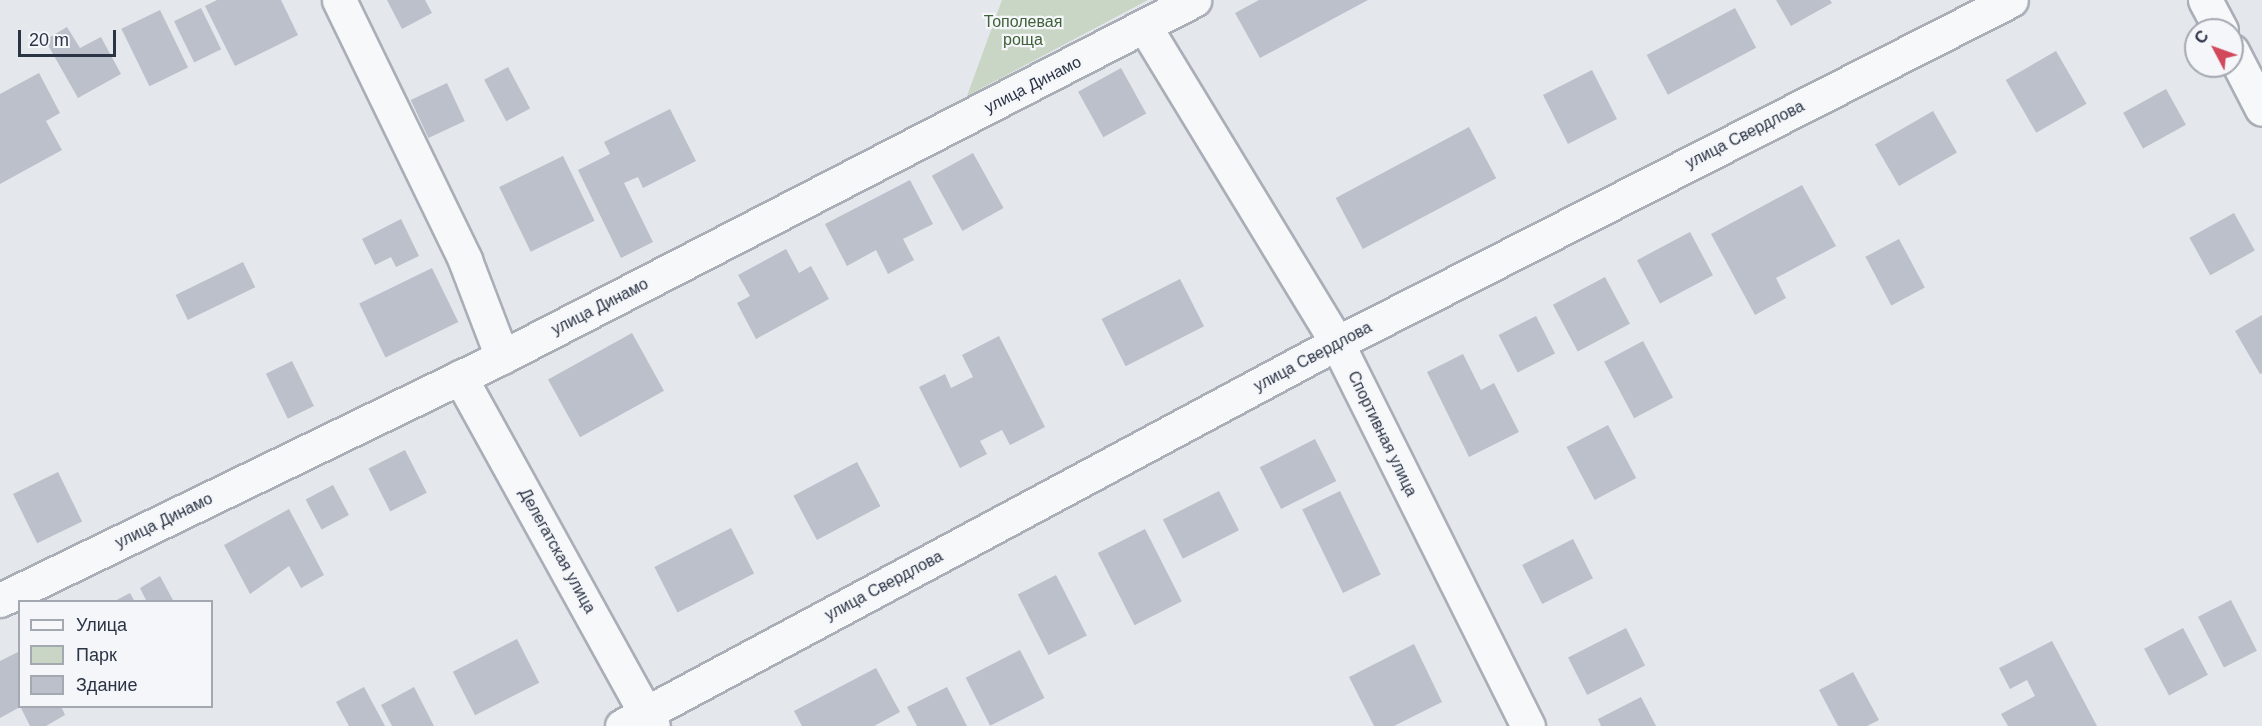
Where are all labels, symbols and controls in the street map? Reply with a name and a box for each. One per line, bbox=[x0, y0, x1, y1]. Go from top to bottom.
park label: Тополевая роща bbox=[984, 12, 1062, 50]
scale bar bbox=[21, 18, 118, 56]
north arrow bbox=[2184, 18, 2244, 78]
text: С bbox=[2191, 27, 2212, 47]
text: 20 m bbox=[29, 30, 69, 50]
street label: улица Динамо bbox=[981, 52, 1085, 118]
street label: улица Свердлова bbox=[1682, 97, 1808, 173]
street label: улица Динамо bbox=[548, 274, 652, 340]
street label: улица Свердлова bbox=[1251, 318, 1375, 396]
street label: Спортивная улица bbox=[1343, 368, 1421, 500]
street label: Делегатская улица bbox=[515, 485, 599, 617]
street label: улица Динамо bbox=[112, 489, 216, 553]
street label: улица Свердлова bbox=[822, 547, 946, 625]
legend bbox=[18, 600, 213, 708]
text: Улица bbox=[76, 615, 127, 635]
text: Парк bbox=[76, 645, 117, 665]
text: Здание bbox=[76, 675, 137, 695]

